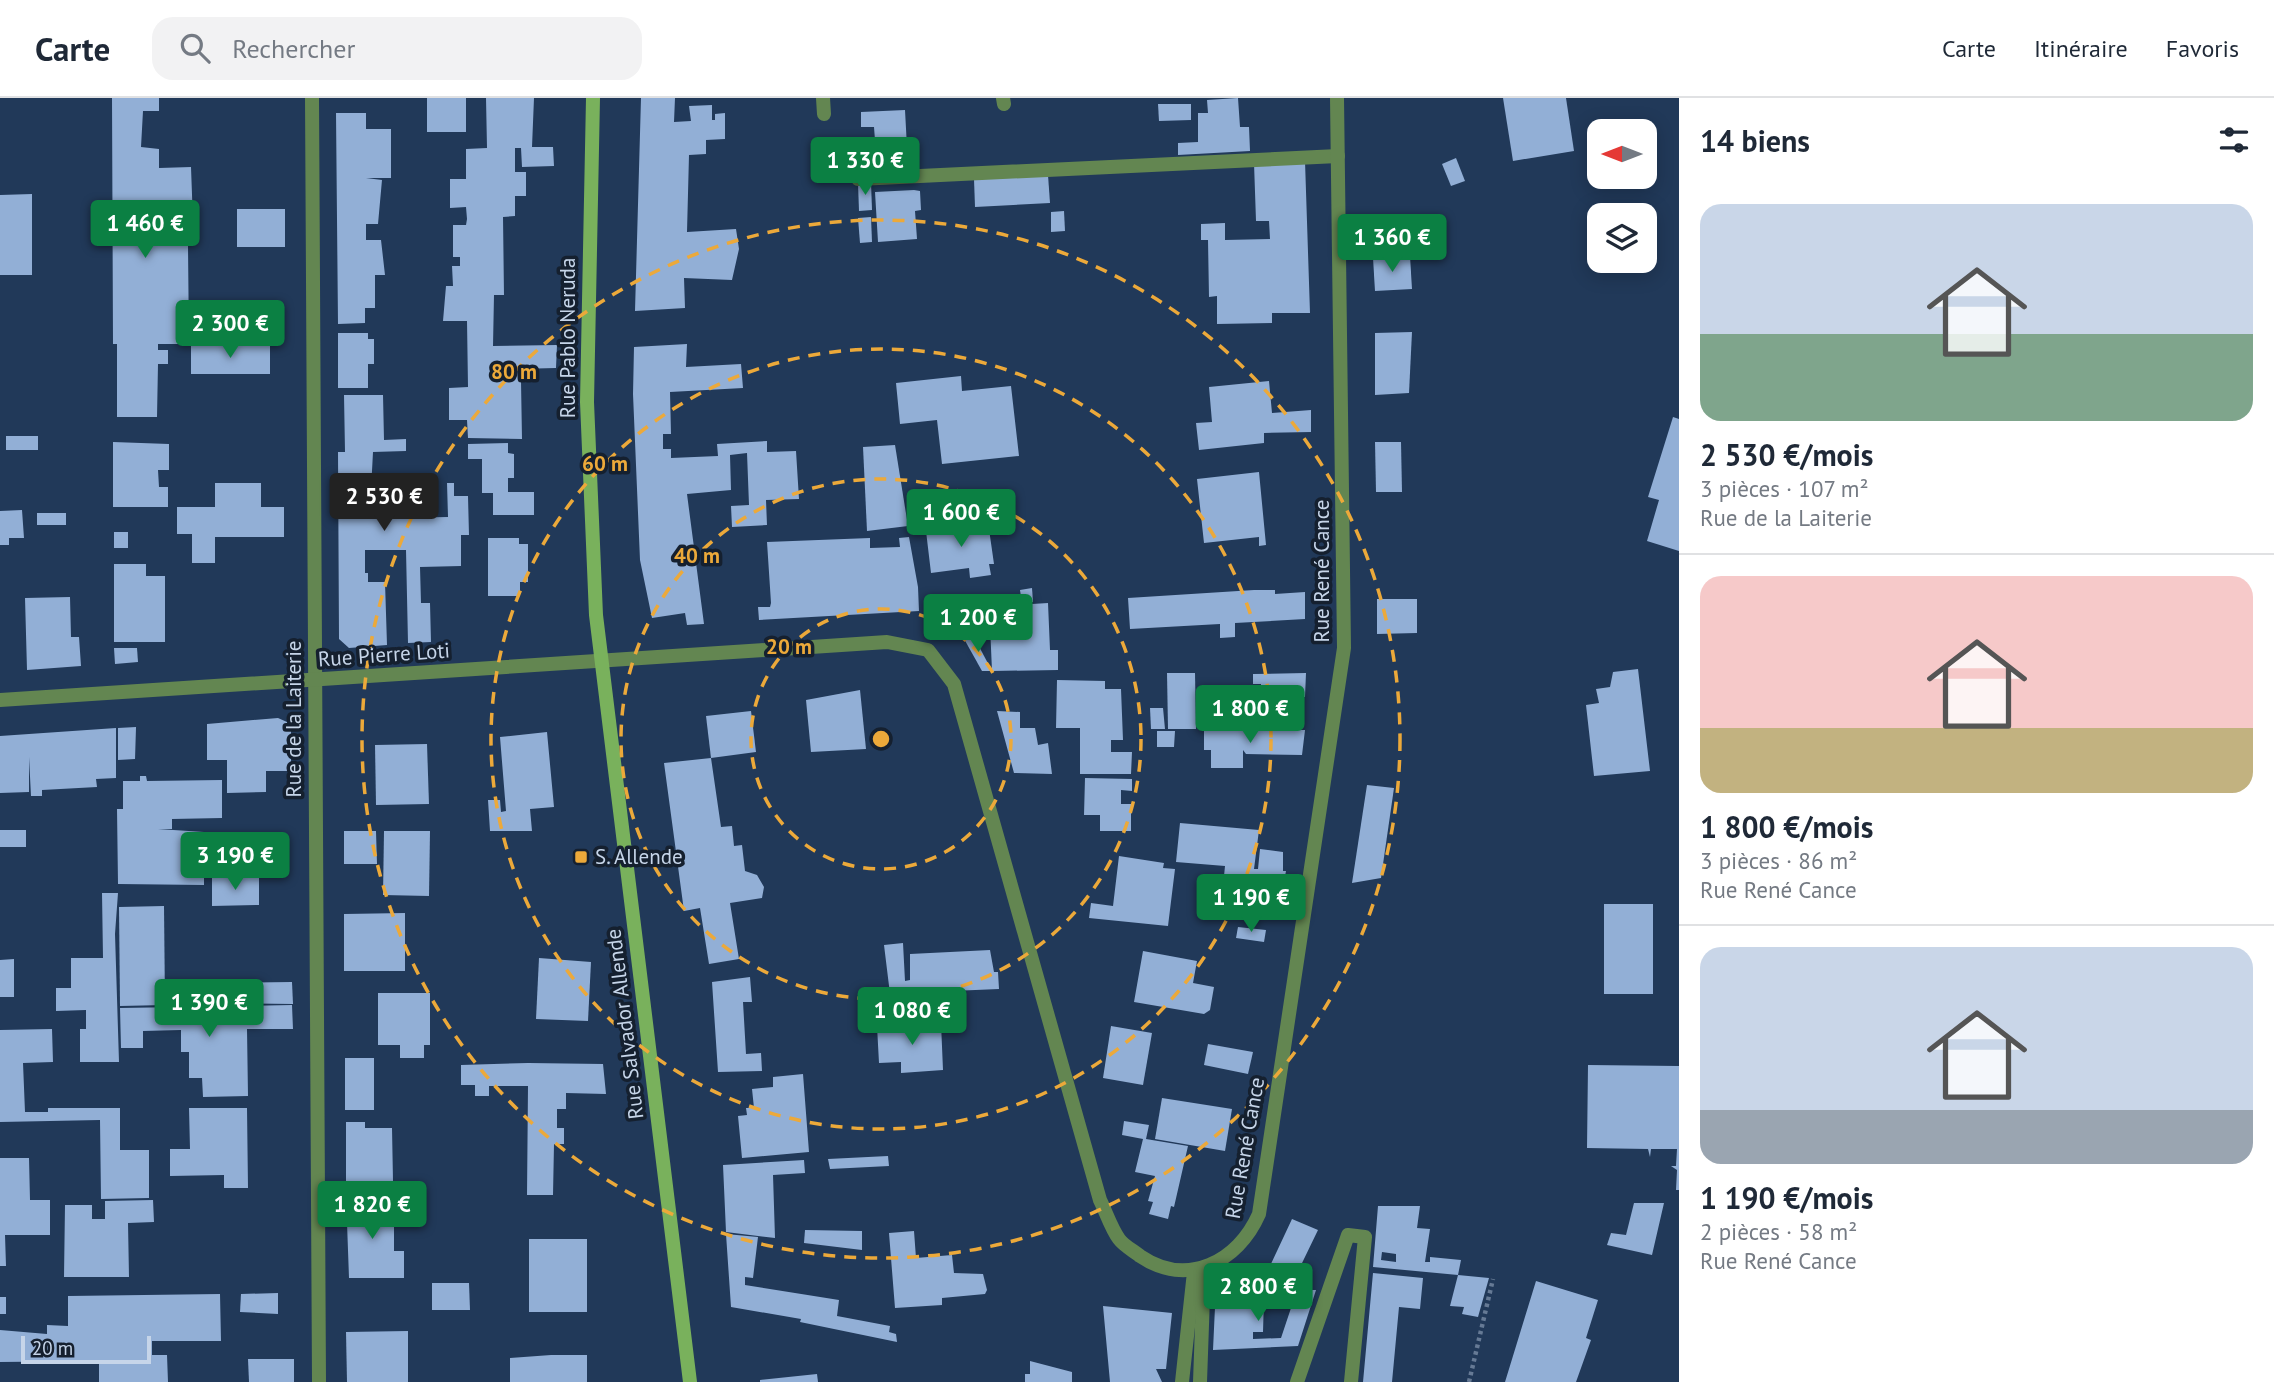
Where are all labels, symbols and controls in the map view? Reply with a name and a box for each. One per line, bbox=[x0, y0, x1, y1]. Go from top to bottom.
search box bbox=[152, 17, 642, 80]
text: Carte bbox=[35, 27, 110, 70]
icon: search bbox=[176, 29, 214, 67]
text: Rechercher bbox=[232, 32, 355, 65]
text: Carte bbox=[1942, 33, 1996, 64]
text: Itinéraire bbox=[2034, 33, 2128, 64]
text: Favoris bbox=[2166, 33, 2239, 64]
north arrow bbox=[1587, 119, 1657, 189]
map controls bbox=[1587, 119, 1657, 273]
text: 14 biens bbox=[1700, 121, 1810, 160]
icon: filters bbox=[2215, 121, 2253, 159]
pin: 1 330 € bbox=[800, 138, 930, 197]
text: 1 330 € bbox=[827, 145, 903, 174]
pin: 1 460 € bbox=[80, 200, 210, 260]
button: layers bbox=[1587, 203, 1657, 273]
text: 1 460 € bbox=[107, 208, 183, 237]
pin: 1 360 € bbox=[1327, 214, 1457, 274]
text: 1 360 € bbox=[1354, 222, 1430, 251]
icon: home bbox=[1914, 249, 2040, 375]
street label: Rue Pablo Neruda bbox=[554, 258, 581, 418]
pin: 2 300 € bbox=[165, 300, 295, 360]
text: 2 300 € bbox=[192, 308, 268, 337]
text: 80 m bbox=[491, 358, 537, 385]
text: 2 530 €/mois bbox=[1700, 435, 1873, 474]
text: 60 m bbox=[582, 450, 628, 477]
pin: 2 530 € bbox=[319, 474, 449, 533]
text: 3 pièces · 107 m² bbox=[1700, 474, 1869, 503]
text: 2 530 € bbox=[346, 481, 422, 510]
pin: 1 600 € bbox=[896, 490, 1026, 549]
text: 1 600 € bbox=[923, 497, 999, 526]
street label: Rue René Cance bbox=[1308, 500, 1335, 643]
text: Rue de la Laiterie bbox=[1700, 503, 1872, 532]
text: 40 m bbox=[674, 542, 720, 569]
pin: 1 200 € bbox=[913, 594, 1043, 654]
text: 1 200 € bbox=[940, 602, 1016, 631]
icon: home bbox=[1914, 621, 2040, 747]
text: 20 m bbox=[766, 633, 812, 660]
street label: Rue Pierre Loti bbox=[317, 636, 451, 673]
street label: Rue de la Laiterie bbox=[280, 640, 307, 798]
pin: 1 800 € bbox=[1185, 686, 1315, 745]
text: 1 800 € bbox=[1212, 693, 1288, 722]
centre of rings bbox=[869, 727, 893, 751]
text: 1 800 €/mois bbox=[1700, 807, 1873, 846]
pin: 3 190 € bbox=[170, 832, 300, 892]
text: 3 190 € bbox=[197, 840, 273, 869]
place label: S. Allende bbox=[595, 843, 683, 870]
text: 3 pièces · 86 m² bbox=[1700, 846, 1857, 875]
marker: S. Allende bbox=[573, 849, 589, 865]
pin: 1 190 € bbox=[1186, 874, 1316, 934]
text: Rue René Cance bbox=[1700, 875, 1857, 904]
text: 1 190 € bbox=[1213, 882, 1289, 911]
street label: Rue Salvador Allende bbox=[599, 927, 650, 1121]
pin: 1 390 € bbox=[144, 979, 274, 1039]
text: 1 390 € bbox=[171, 987, 247, 1016]
pin: 1 080 € bbox=[847, 988, 977, 1047]
icon: home bbox=[1914, 992, 2040, 1118]
text: 1 080 € bbox=[874, 995, 950, 1024]
street label: Rue René Cance bbox=[1219, 1075, 1270, 1221]
text: 1 190 €/mois bbox=[1700, 1178, 1873, 1217]
pin: 1 820 € bbox=[307, 1182, 437, 1241]
text: 1 820 € bbox=[334, 1189, 410, 1218]
text: 2 pièces · 58 m² bbox=[1700, 1217, 1857, 1246]
text: Rue René Cance bbox=[1700, 1246, 1857, 1275]
pin: 2 800 € bbox=[1193, 1264, 1323, 1323]
text: 2 800 € bbox=[1220, 1271, 1296, 1300]
scale bar bbox=[21, 1333, 150, 1365]
text: 20 m bbox=[32, 1336, 73, 1360]

